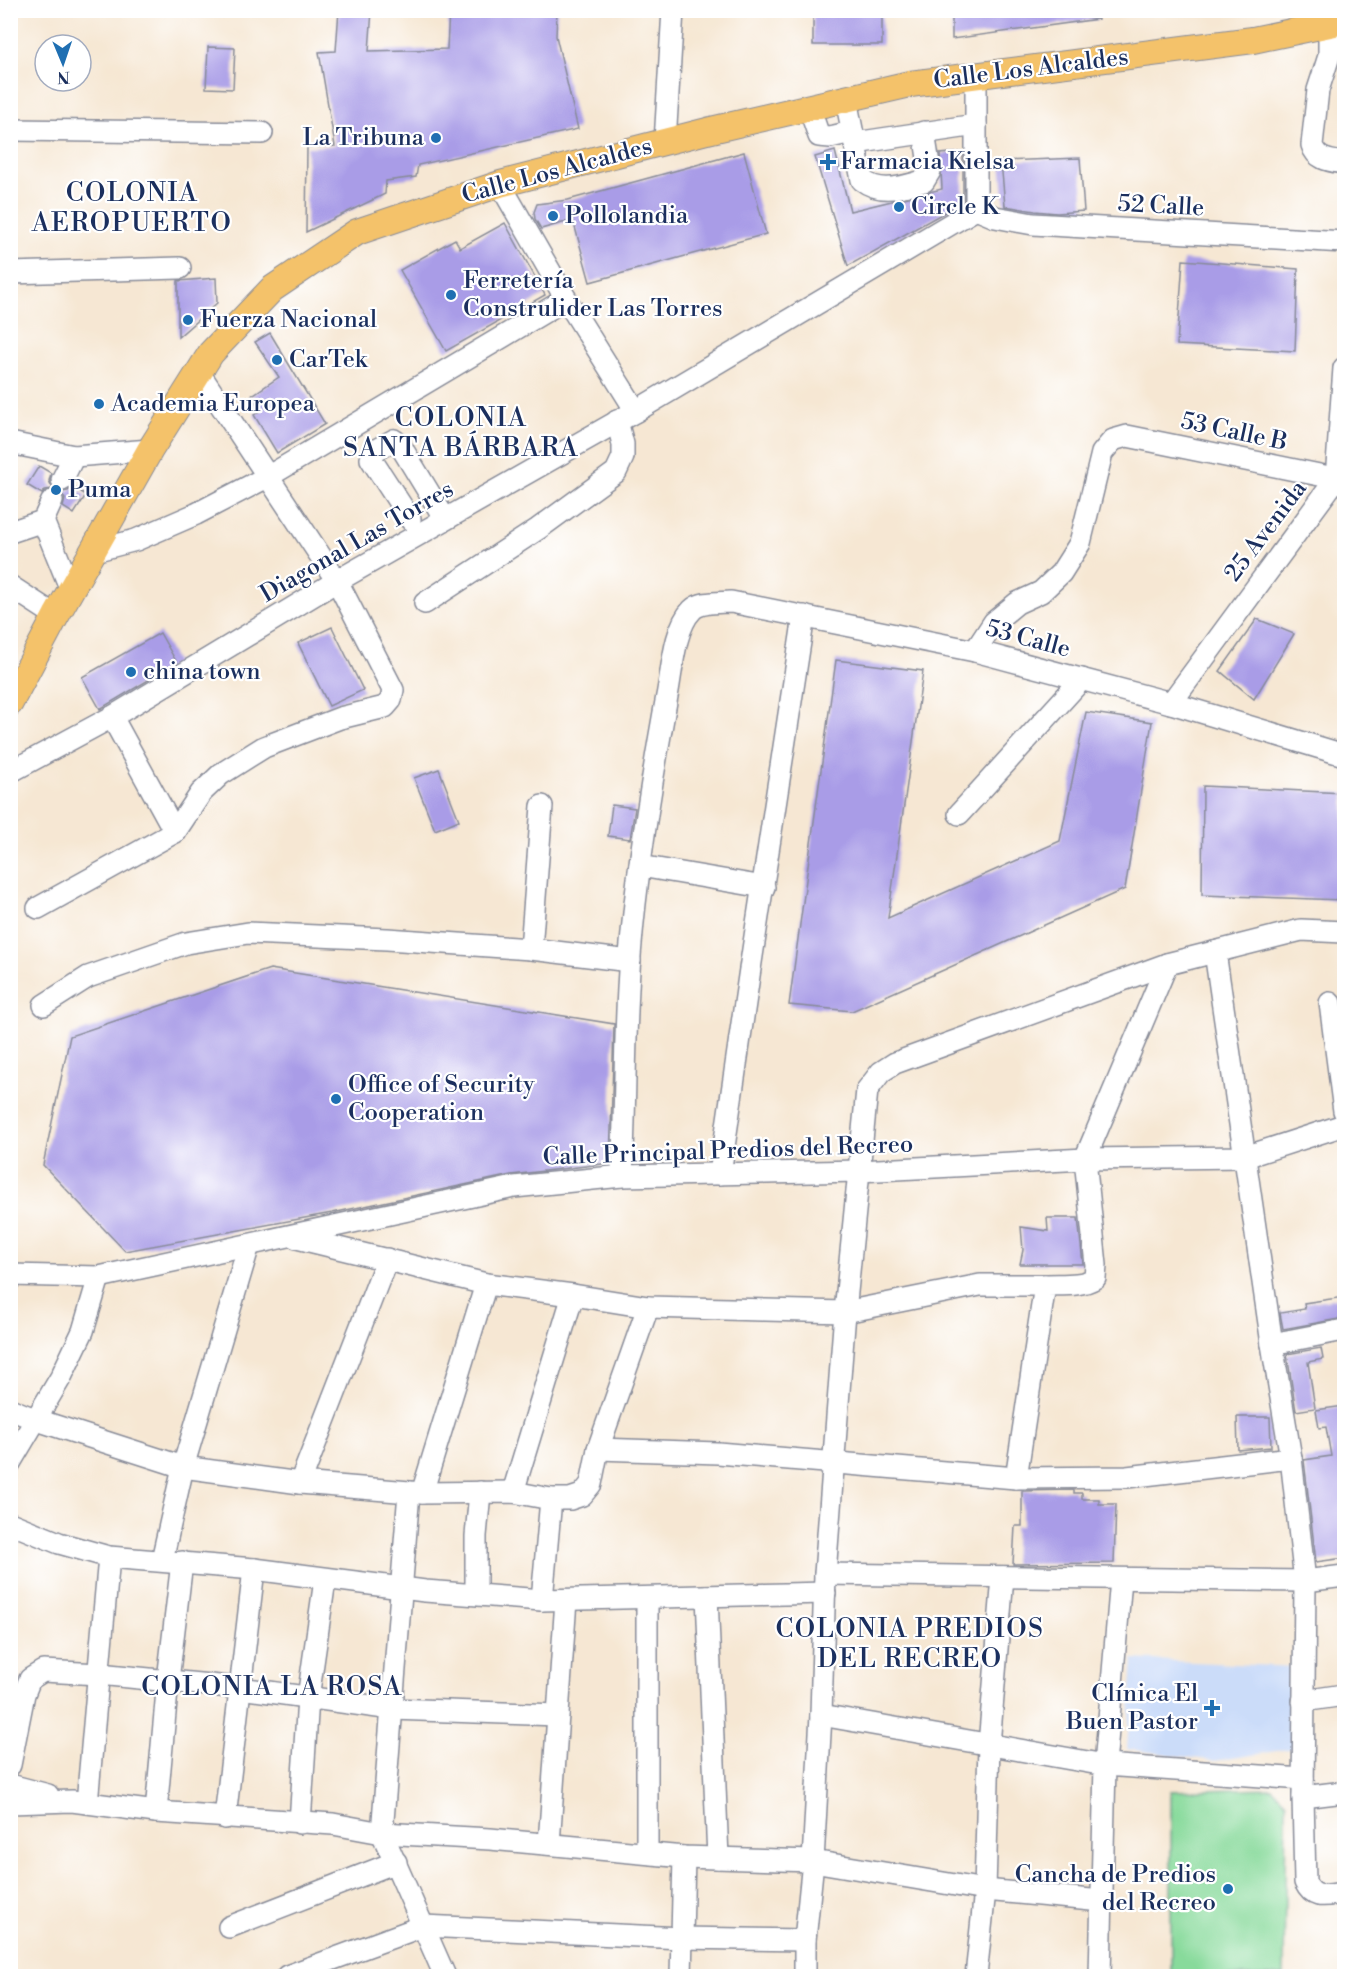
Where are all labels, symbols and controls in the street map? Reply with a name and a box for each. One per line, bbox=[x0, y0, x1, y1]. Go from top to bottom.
north arrow bbox=[33, 33, 93, 93]
street label: Calle Los Alcaldes bbox=[932, 42, 1130, 96]
text: N bbox=[56, 67, 70, 87]
place label: La Tribuna bbox=[303, 123, 425, 153]
marker: La Tribuna bbox=[429, 131, 443, 145]
street label: Calle Los Alcaldes bbox=[458, 131, 656, 211]
place label: Farmacia Kielsa bbox=[840, 147, 1016, 177]
marker: Farmacia Kielsa bbox=[821, 155, 835, 169]
district label: COLONIA AEROPUERTO bbox=[31, 177, 232, 239]
street label: 52 Calle bbox=[1117, 189, 1205, 223]
place label: Circle K bbox=[911, 192, 1001, 222]
marker: Circle K bbox=[892, 200, 906, 214]
place label: Pollolandia bbox=[565, 201, 689, 231]
marker: Pollolandia bbox=[546, 209, 560, 223]
place label: Ferretería Construlider Las Torres bbox=[463, 266, 723, 324]
marker: Ferretería Construlider Las Torres bbox=[444, 288, 458, 302]
place label: Fuerza Nacional bbox=[200, 305, 377, 335]
marker: Fuerza Nacional bbox=[181, 313, 195, 327]
place label: CarTek bbox=[289, 345, 369, 375]
marker: CarTek bbox=[270, 353, 284, 367]
place label: Academia Europea bbox=[110, 389, 316, 419]
marker: Academia Europea bbox=[92, 397, 106, 411]
district label: COLONIA SANTA BÁRBARA bbox=[343, 402, 579, 464]
street label: 53 Calle B bbox=[1178, 406, 1290, 458]
street label: Diagonal Las Torres bbox=[255, 474, 459, 610]
street label: 25 Avenida bbox=[1218, 474, 1314, 587]
place label: Puma bbox=[68, 475, 132, 505]
marker: Puma bbox=[49, 483, 63, 497]
street label: 53 Calle bbox=[982, 613, 1074, 665]
place label: china town bbox=[143, 657, 261, 687]
marker: china town bbox=[124, 665, 138, 679]
place label: Office of Security Cooperation bbox=[348, 1070, 535, 1128]
marker: Office of Security Cooperation bbox=[329, 1092, 343, 1106]
street label: Calle Principal Predios del Recreo bbox=[542, 1130, 914, 1172]
district label: COLONIA PREDIOS DEL RECREO bbox=[776, 1613, 1044, 1675]
district label: COLONIA LA ROSA bbox=[141, 1671, 403, 1703]
place label: Clínica El Buen Pastor bbox=[1065, 1679, 1198, 1737]
marker: Clínica El Buen Pastor bbox=[1203, 1699, 1221, 1717]
place label: Cancha de Predios del Recreo bbox=[1015, 1860, 1216, 1918]
marker: Cancha de Predios del Recreo bbox=[1221, 1882, 1235, 1896]

